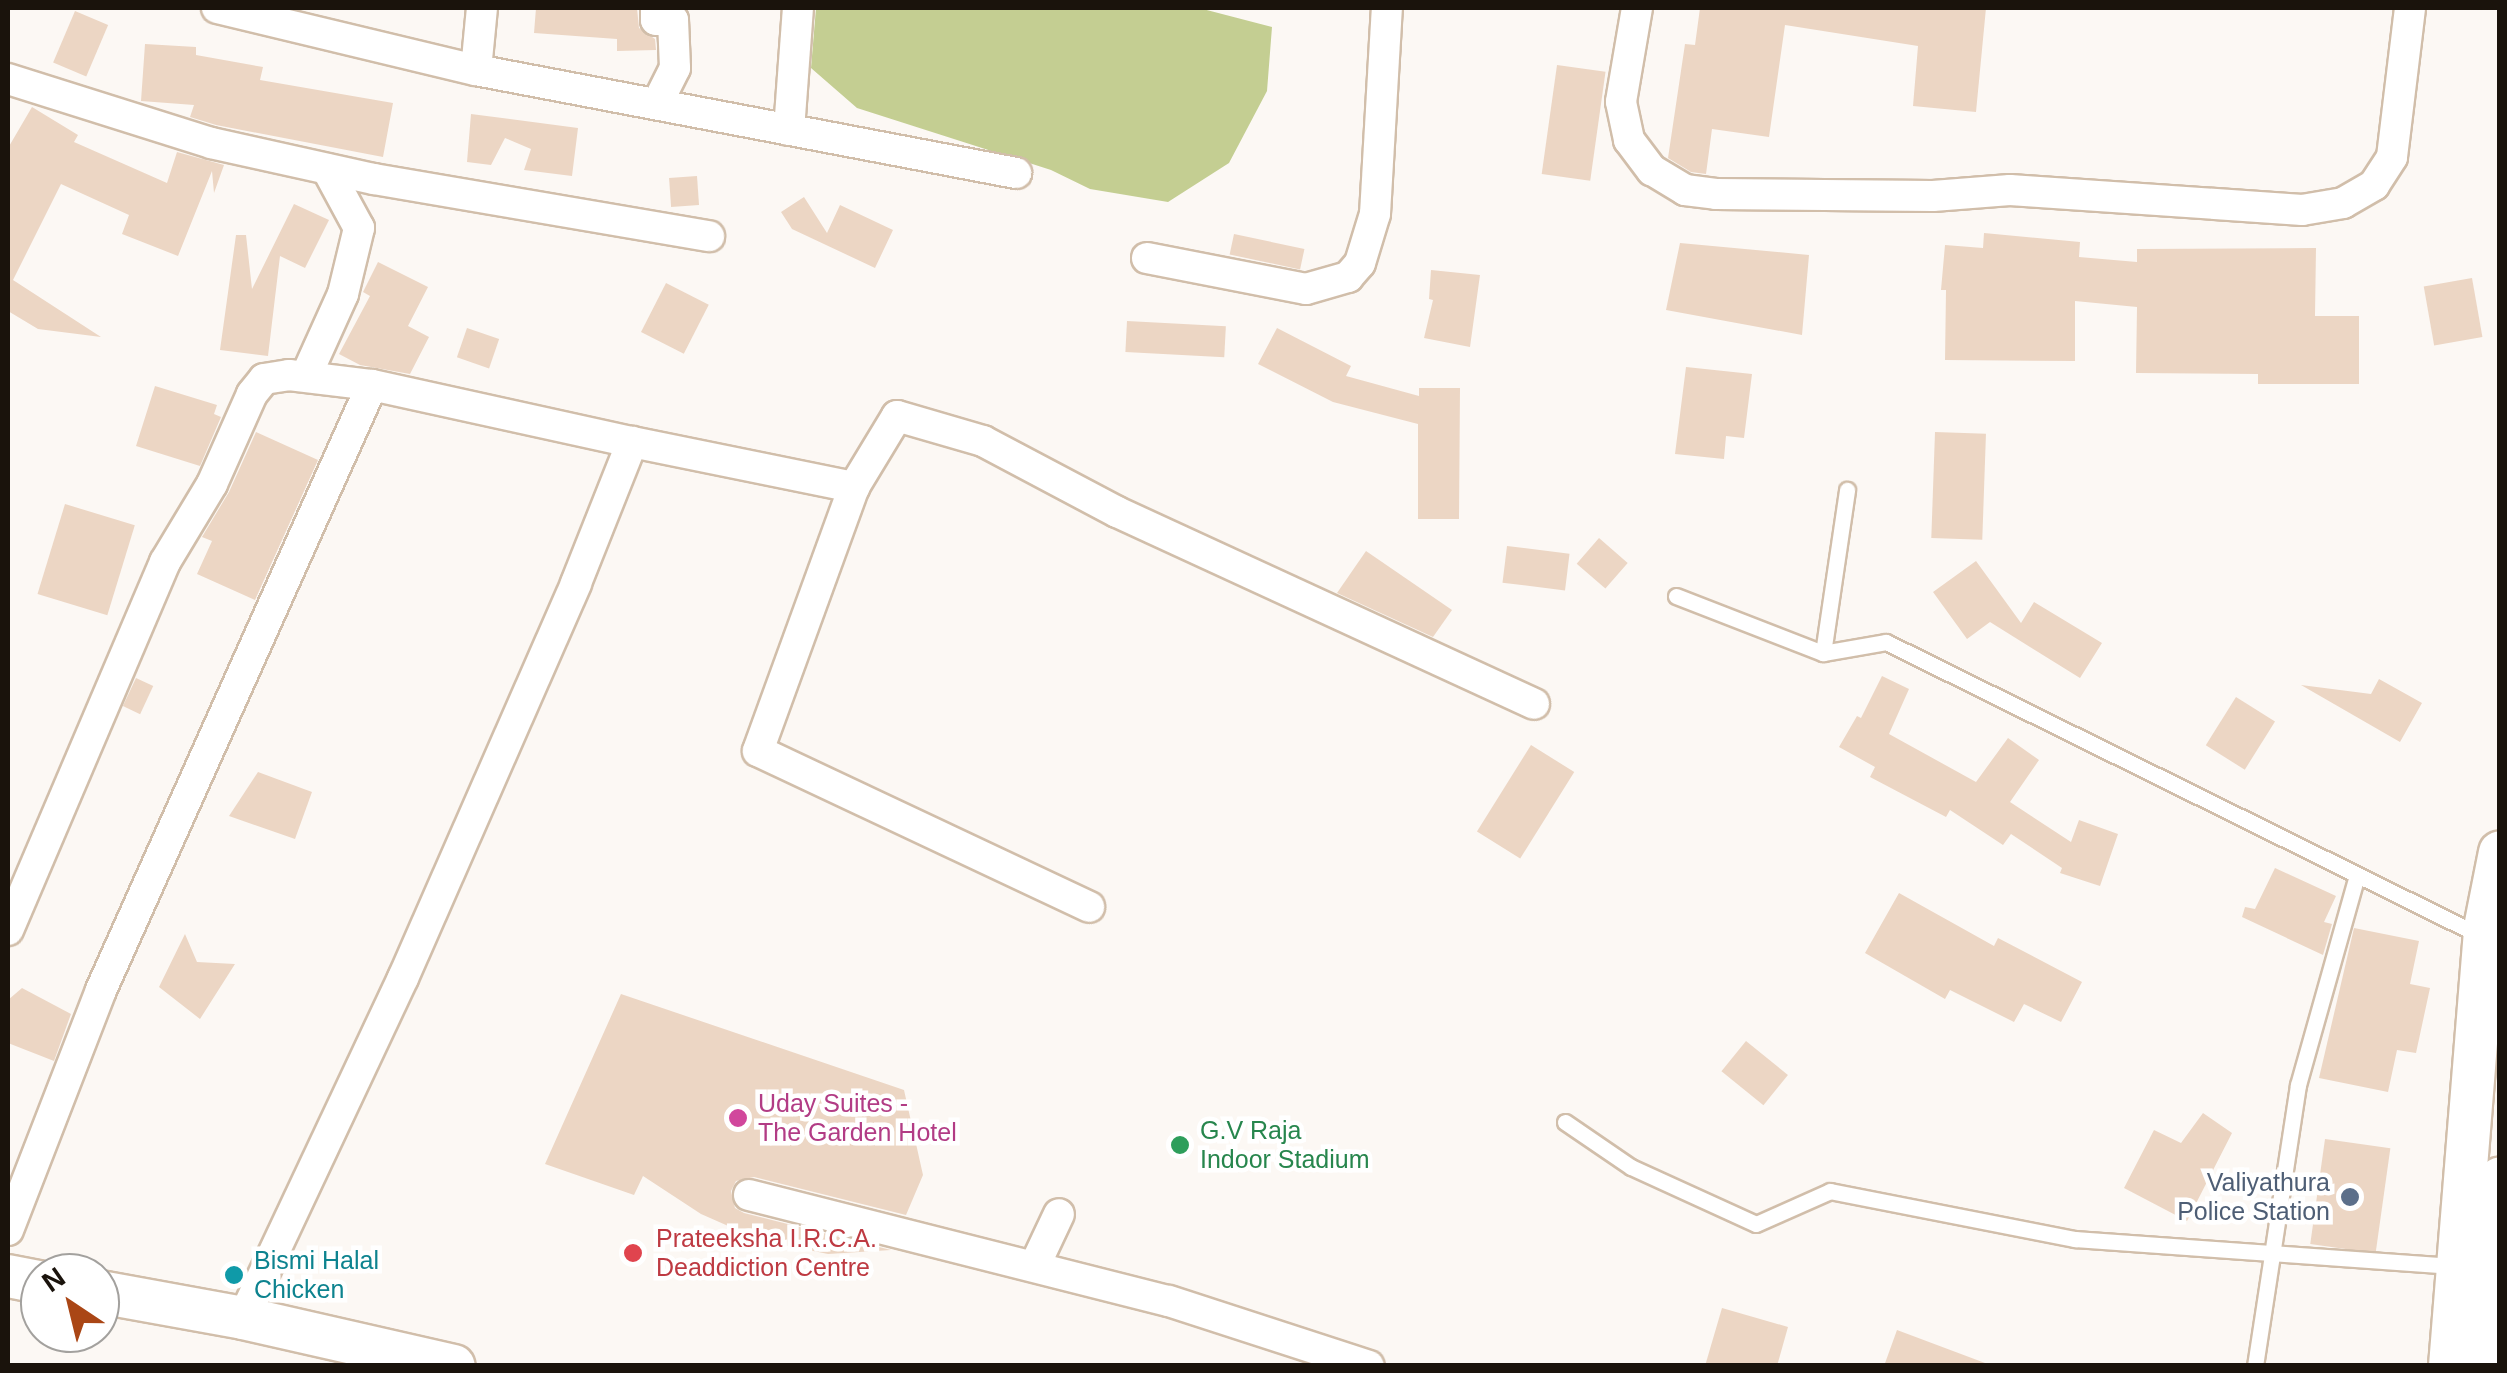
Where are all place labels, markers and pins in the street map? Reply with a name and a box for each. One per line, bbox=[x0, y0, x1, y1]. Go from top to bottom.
place label: Uday Suites - The Garden Hotel bbox=[758, 1089, 957, 1148]
marker: Uday Suites - The Garden Hotel bbox=[727, 1107, 749, 1129]
place label: G.V Raja Indoor Stadium bbox=[1200, 1116, 1370, 1175]
marker: G.V Raja Indoor Stadium bbox=[1169, 1134, 1191, 1156]
place label: Valiyathura Police Station bbox=[2177, 1168, 2330, 1227]
marker: Valiyathura Police Station bbox=[2339, 1186, 2361, 1208]
place label: Prateeksha I.R.C.A. Deaddiction Centre bbox=[656, 1224, 877, 1283]
marker: Prateeksha I.R.C.A. Deaddiction Centre bbox=[620, 1240, 646, 1266]
place label: Bismi Halal Chicken bbox=[254, 1246, 379, 1305]
marker: Bismi Halal Chicken bbox=[223, 1264, 245, 1286]

